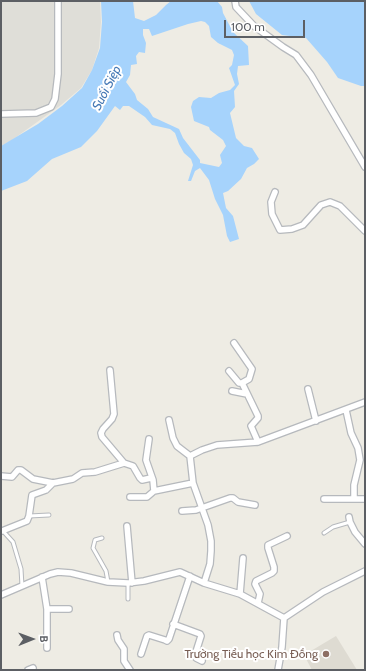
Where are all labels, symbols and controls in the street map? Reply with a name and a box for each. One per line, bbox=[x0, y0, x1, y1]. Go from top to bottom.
scale bar bbox=[226, 12, 307, 38]
text: 100 m bbox=[231, 19, 265, 34]
water label: Suối Siệp bbox=[89, 63, 125, 113]
north arrow bbox=[12, 619, 52, 659]
text: B bbox=[37, 635, 51, 642]
place label: Trường Tiểu học Kim Đồng bbox=[185, 647, 318, 661]
marker: Trường Tiểu học Kim Đồng bbox=[321, 649, 331, 659]

